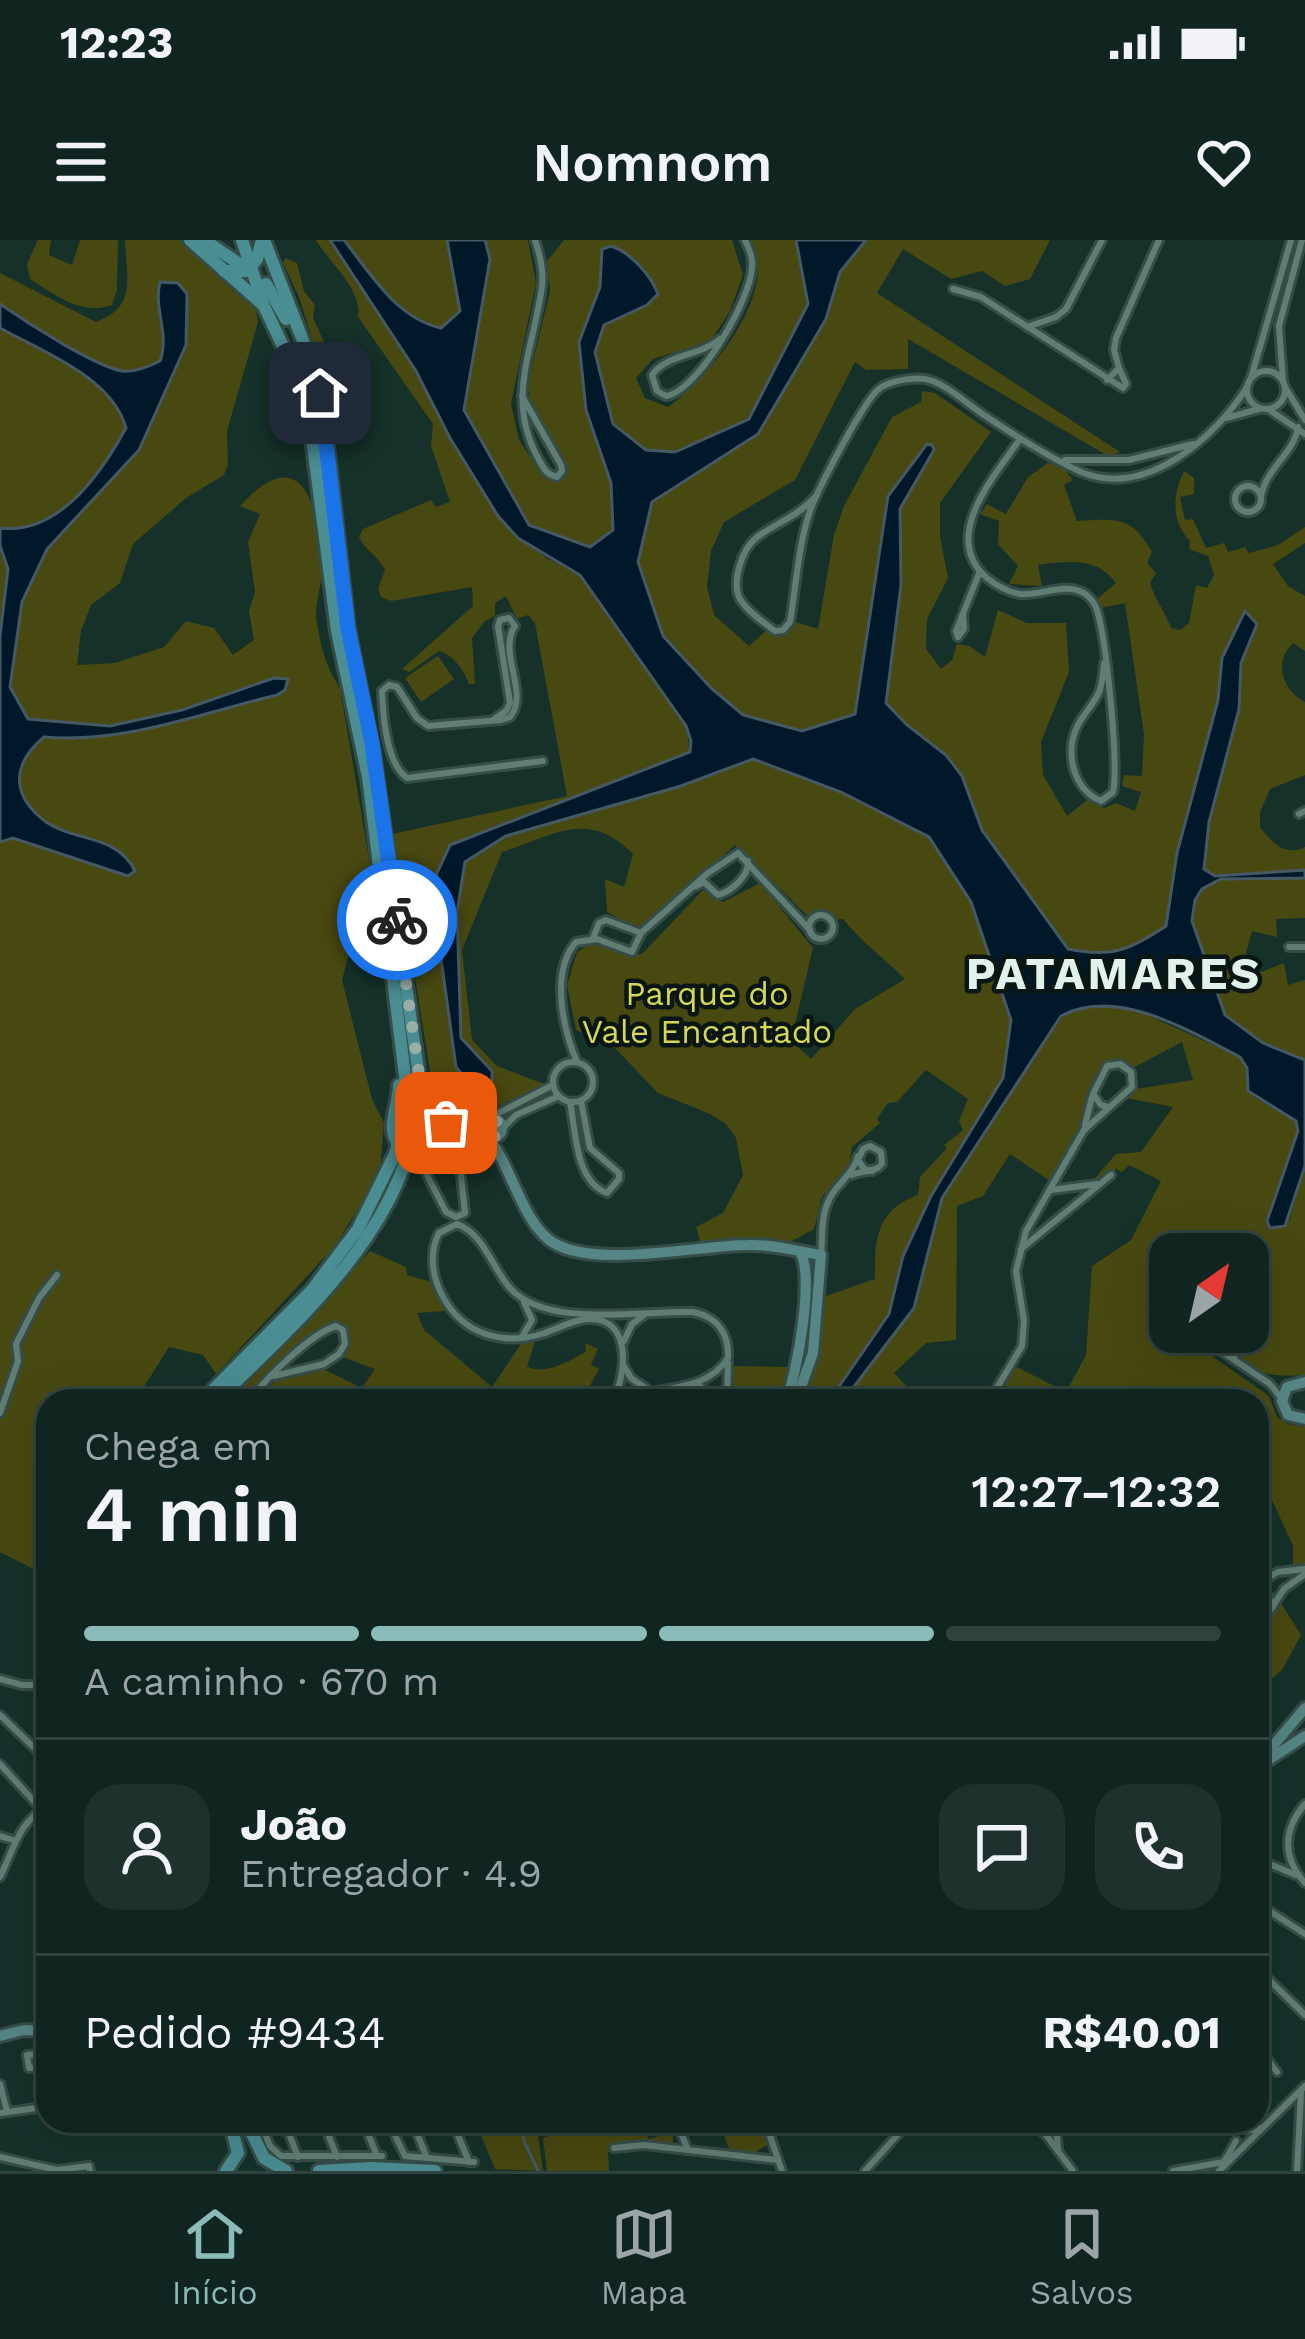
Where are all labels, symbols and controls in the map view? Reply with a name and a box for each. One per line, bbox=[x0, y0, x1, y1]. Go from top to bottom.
text: 12:23 bbox=[60, 16, 173, 69]
icon: menu bbox=[48, 129, 114, 195]
icon: heart bbox=[1191, 129, 1257, 195]
text: Nomnom bbox=[533, 131, 772, 194]
pin bbox=[269, 342, 371, 444]
icon: home bbox=[287, 360, 353, 426]
courier bbox=[337, 860, 457, 980]
icon: bike bbox=[364, 887, 430, 953]
district label: PATAMARES bbox=[966, 947, 1262, 1000]
park label: Parque do Vale Encantado bbox=[582, 974, 832, 1051]
pin bbox=[395, 1072, 497, 1174]
icon: bag bbox=[413, 1090, 479, 1156]
north arrow bbox=[1149, 1233, 1269, 1353]
map controls bbox=[1149, 1233, 1269, 1353]
text: Chega em bbox=[84, 1424, 272, 1469]
text: 12:27–12:32 bbox=[972, 1465, 1221, 1518]
text: 4 min bbox=[84, 1468, 301, 1560]
text: A caminho · 670 m bbox=[84, 1659, 439, 1704]
button: person bbox=[84, 1784, 210, 1910]
button: chat bbox=[939, 1784, 1065, 1910]
button: phone bbox=[1095, 1784, 1221, 1910]
text: João bbox=[240, 1798, 347, 1851]
text: Entregador · 4.9 bbox=[240, 1851, 542, 1896]
text: Pedido #9434 bbox=[84, 2006, 386, 2059]
text: R$40.01 bbox=[1043, 2006, 1221, 2059]
tab: Início bbox=[172, 2201, 258, 2312]
tab: Mapa bbox=[601, 2201, 687, 2312]
tab: Salvos bbox=[1030, 2201, 1133, 2312]

